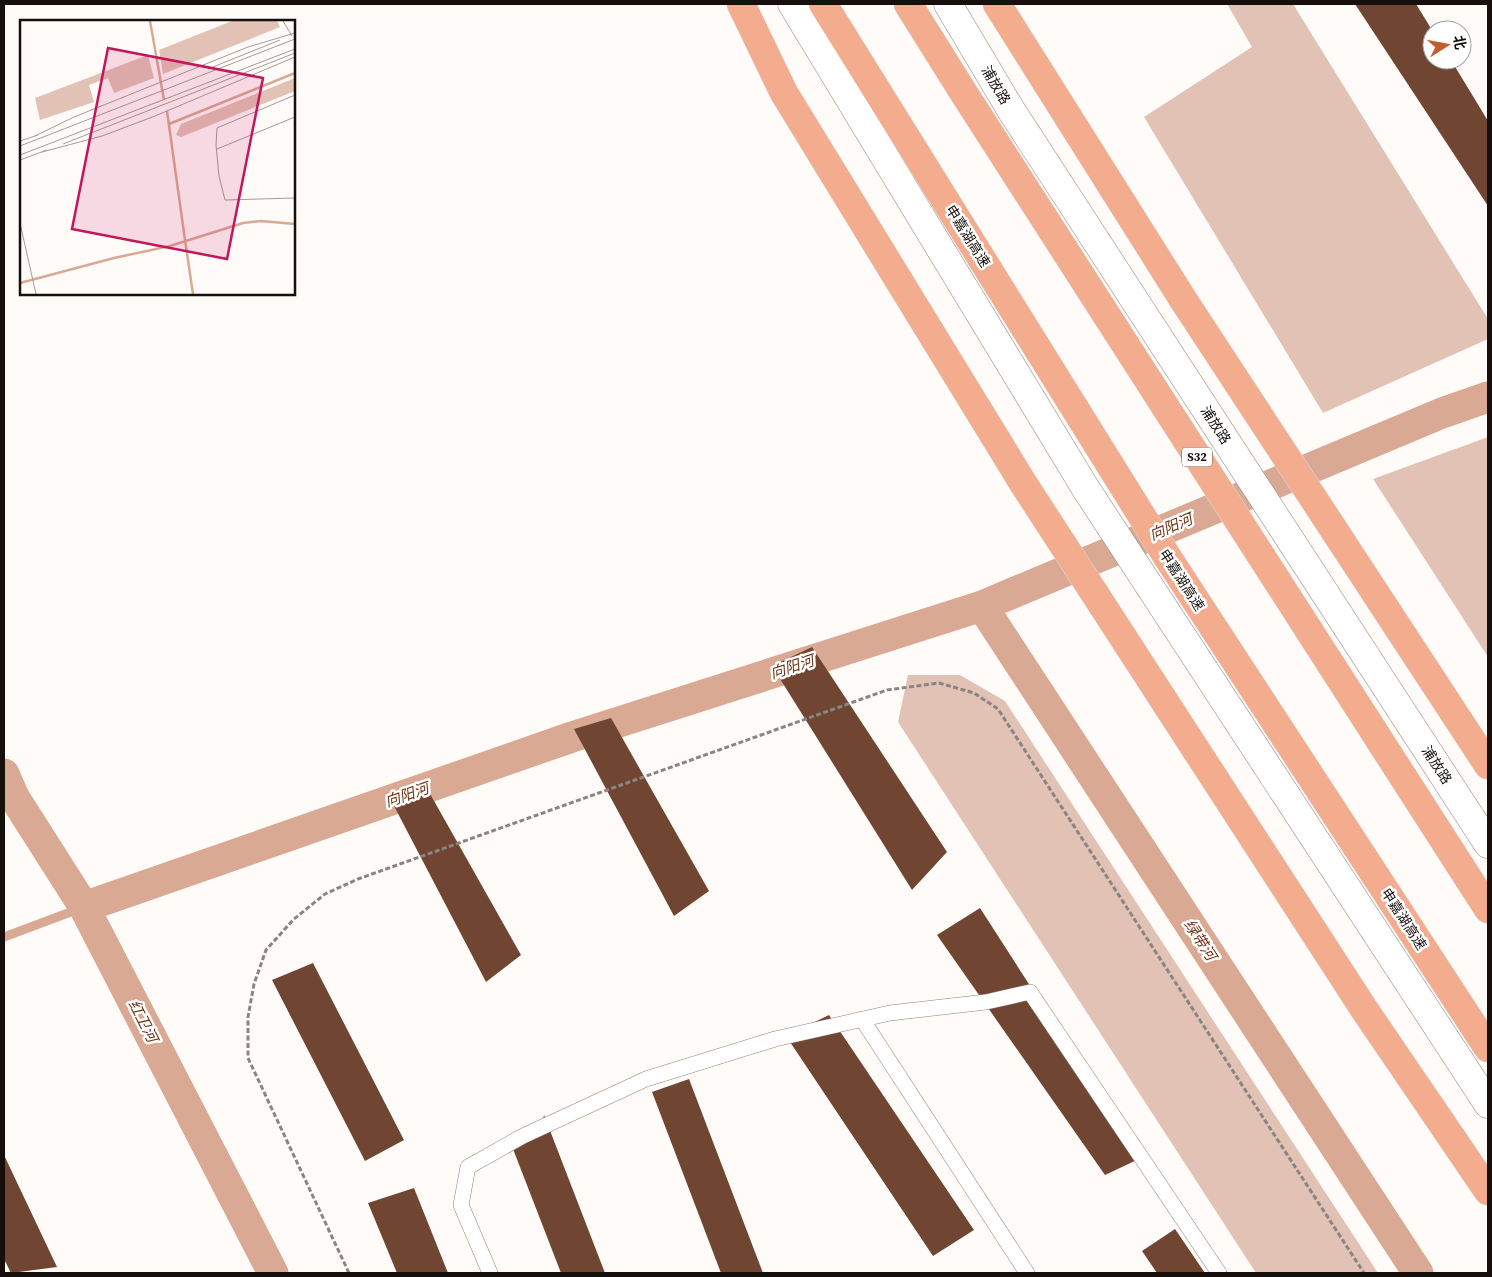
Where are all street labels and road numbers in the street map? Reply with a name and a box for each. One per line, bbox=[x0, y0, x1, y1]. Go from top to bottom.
street label: 浦放路 bbox=[977, 62, 1015, 108]
street label: 申嘉湖高速 bbox=[941, 201, 995, 271]
street label: 浦放路 bbox=[1196, 402, 1236, 448]
road number: S32 bbox=[1182, 448, 1212, 467]
street label: 申嘉湖高速 bbox=[1155, 545, 1209, 615]
street label: 浦放路 bbox=[1417, 742, 1457, 788]
street label: 申嘉湖高速 bbox=[1377, 884, 1431, 954]

